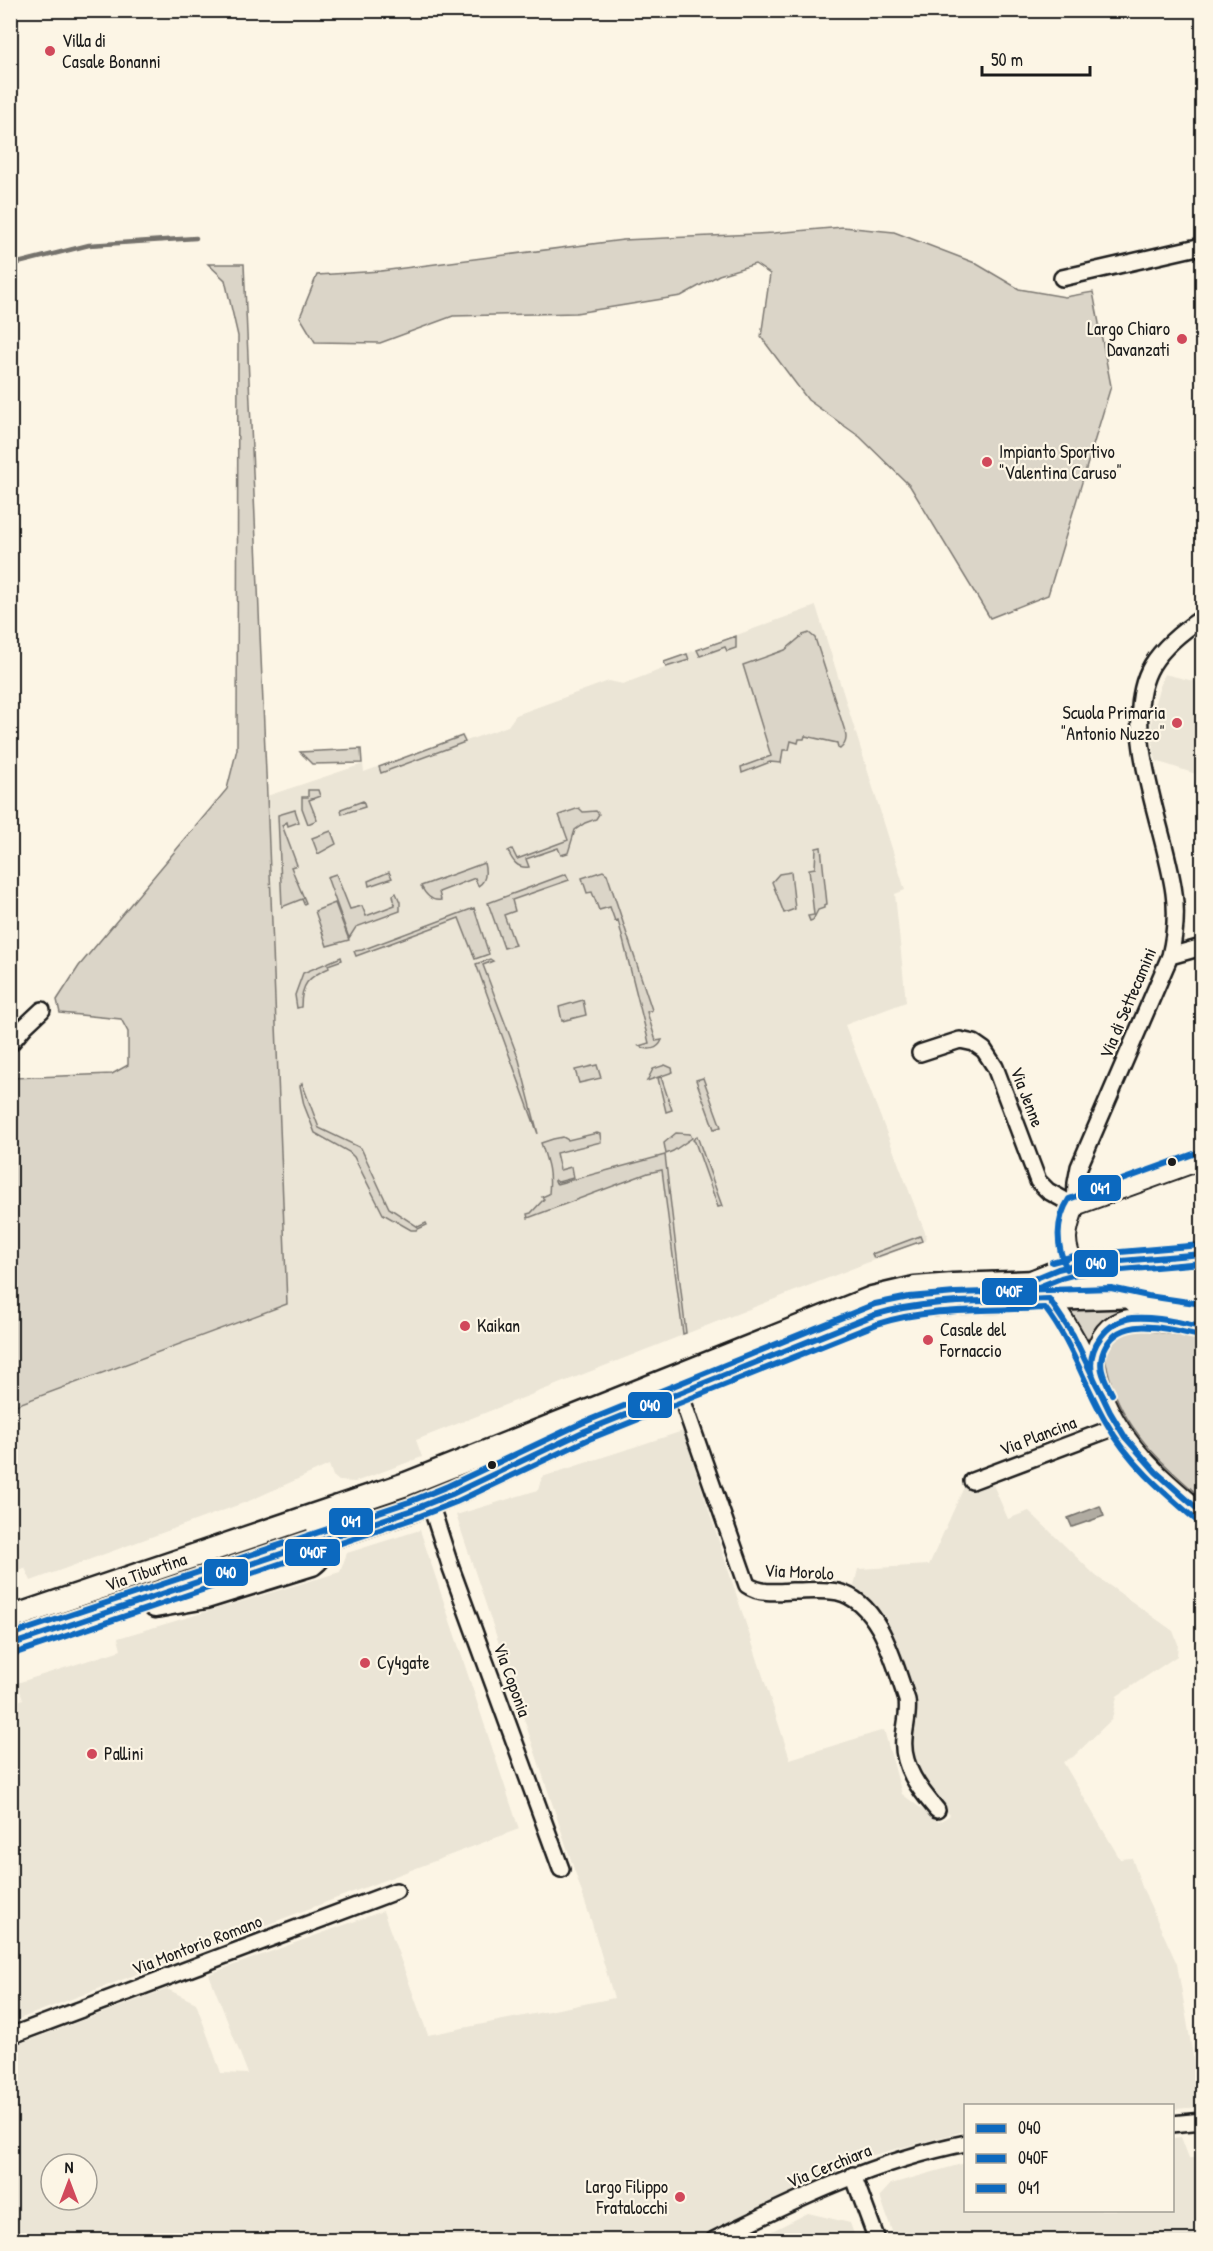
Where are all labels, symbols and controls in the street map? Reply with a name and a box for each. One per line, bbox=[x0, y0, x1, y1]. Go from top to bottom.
place label: Villa di Casale Bonanni bbox=[62, 28, 161, 74]
scale bar bbox=[982, 39, 1090, 77]
marker: Villa di Casale Bonanni bbox=[43, 44, 57, 58]
text: 50 m bbox=[991, 47, 1023, 72]
place label: Largo Chiaro Davanzati bbox=[1087, 316, 1170, 362]
marker: Largo Chiaro Davanzati bbox=[1175, 332, 1189, 346]
place label: Impianto Sportivo "Valentina Caruso" bbox=[999, 439, 1122, 485]
marker: Impianto Sportivo "Valentina Caruso" bbox=[980, 455, 994, 469]
place label: Scuola Primaria "Antonio Nuzzo" bbox=[1061, 700, 1165, 746]
marker: Scuola Primaria "Antonio Nuzzo" bbox=[1170, 716, 1184, 730]
street label: Via di Settecamini bbox=[1093, 944, 1162, 1062]
street label: Via Jenne bbox=[1005, 1063, 1050, 1131]
unlabelled marker bbox=[1166, 1156, 1178, 1168]
line badge: 041 bbox=[1077, 1174, 1122, 1202]
text: 041 bbox=[1091, 1177, 1110, 1199]
line badge: 040 bbox=[1073, 1249, 1119, 1278]
text: 040 bbox=[1086, 1252, 1106, 1274]
line badge: 040F bbox=[981, 1277, 1038, 1306]
text: 040F bbox=[996, 1280, 1023, 1302]
place label: Kaikan bbox=[477, 1313, 520, 1338]
place label: Casale del Fornaccio bbox=[939, 1317, 1006, 1363]
marker: Kaikan bbox=[458, 1319, 472, 1333]
marker: Casale del Fornaccio bbox=[921, 1333, 935, 1347]
line badge: 040 bbox=[627, 1391, 673, 1419]
text: 040 bbox=[640, 1394, 660, 1416]
street label: Via Plancina bbox=[996, 1409, 1080, 1462]
unlabelled marker bbox=[486, 1459, 498, 1471]
line badge: 041 bbox=[328, 1507, 374, 1536]
text: 041 bbox=[342, 1510, 361, 1532]
line badge: 040F bbox=[284, 1538, 341, 1567]
text: 040F bbox=[300, 1541, 327, 1563]
street label: Via Tiburtina bbox=[102, 1546, 190, 1597]
street label: Via Morolo bbox=[764, 1557, 834, 1586]
line badge: 040 bbox=[203, 1558, 249, 1587]
text: 040 bbox=[216, 1561, 236, 1583]
street label: Via Coponia bbox=[488, 1640, 537, 1720]
place label: Cy4gate bbox=[377, 1650, 430, 1675]
marker: Cy4gate bbox=[358, 1656, 372, 1670]
place label: Pallini bbox=[104, 1741, 144, 1766]
marker: Pallini bbox=[85, 1747, 99, 1761]
street label: Via Montorio Romano bbox=[128, 1908, 265, 1981]
legend bbox=[964, 2104, 1174, 2212]
text: 040 bbox=[1018, 2115, 1041, 2140]
street label: Via Cerchiara bbox=[783, 2137, 875, 2194]
text: 040F bbox=[1018, 2145, 1049, 2170]
north arrow bbox=[39, 2152, 99, 2212]
text: N bbox=[65, 2156, 74, 2178]
place label: Largo Filippo Fratalocchi bbox=[586, 2174, 668, 2220]
text: 041 bbox=[1018, 2175, 1039, 2200]
marker: Largo Filippo Fratalocchi bbox=[673, 2190, 687, 2204]

